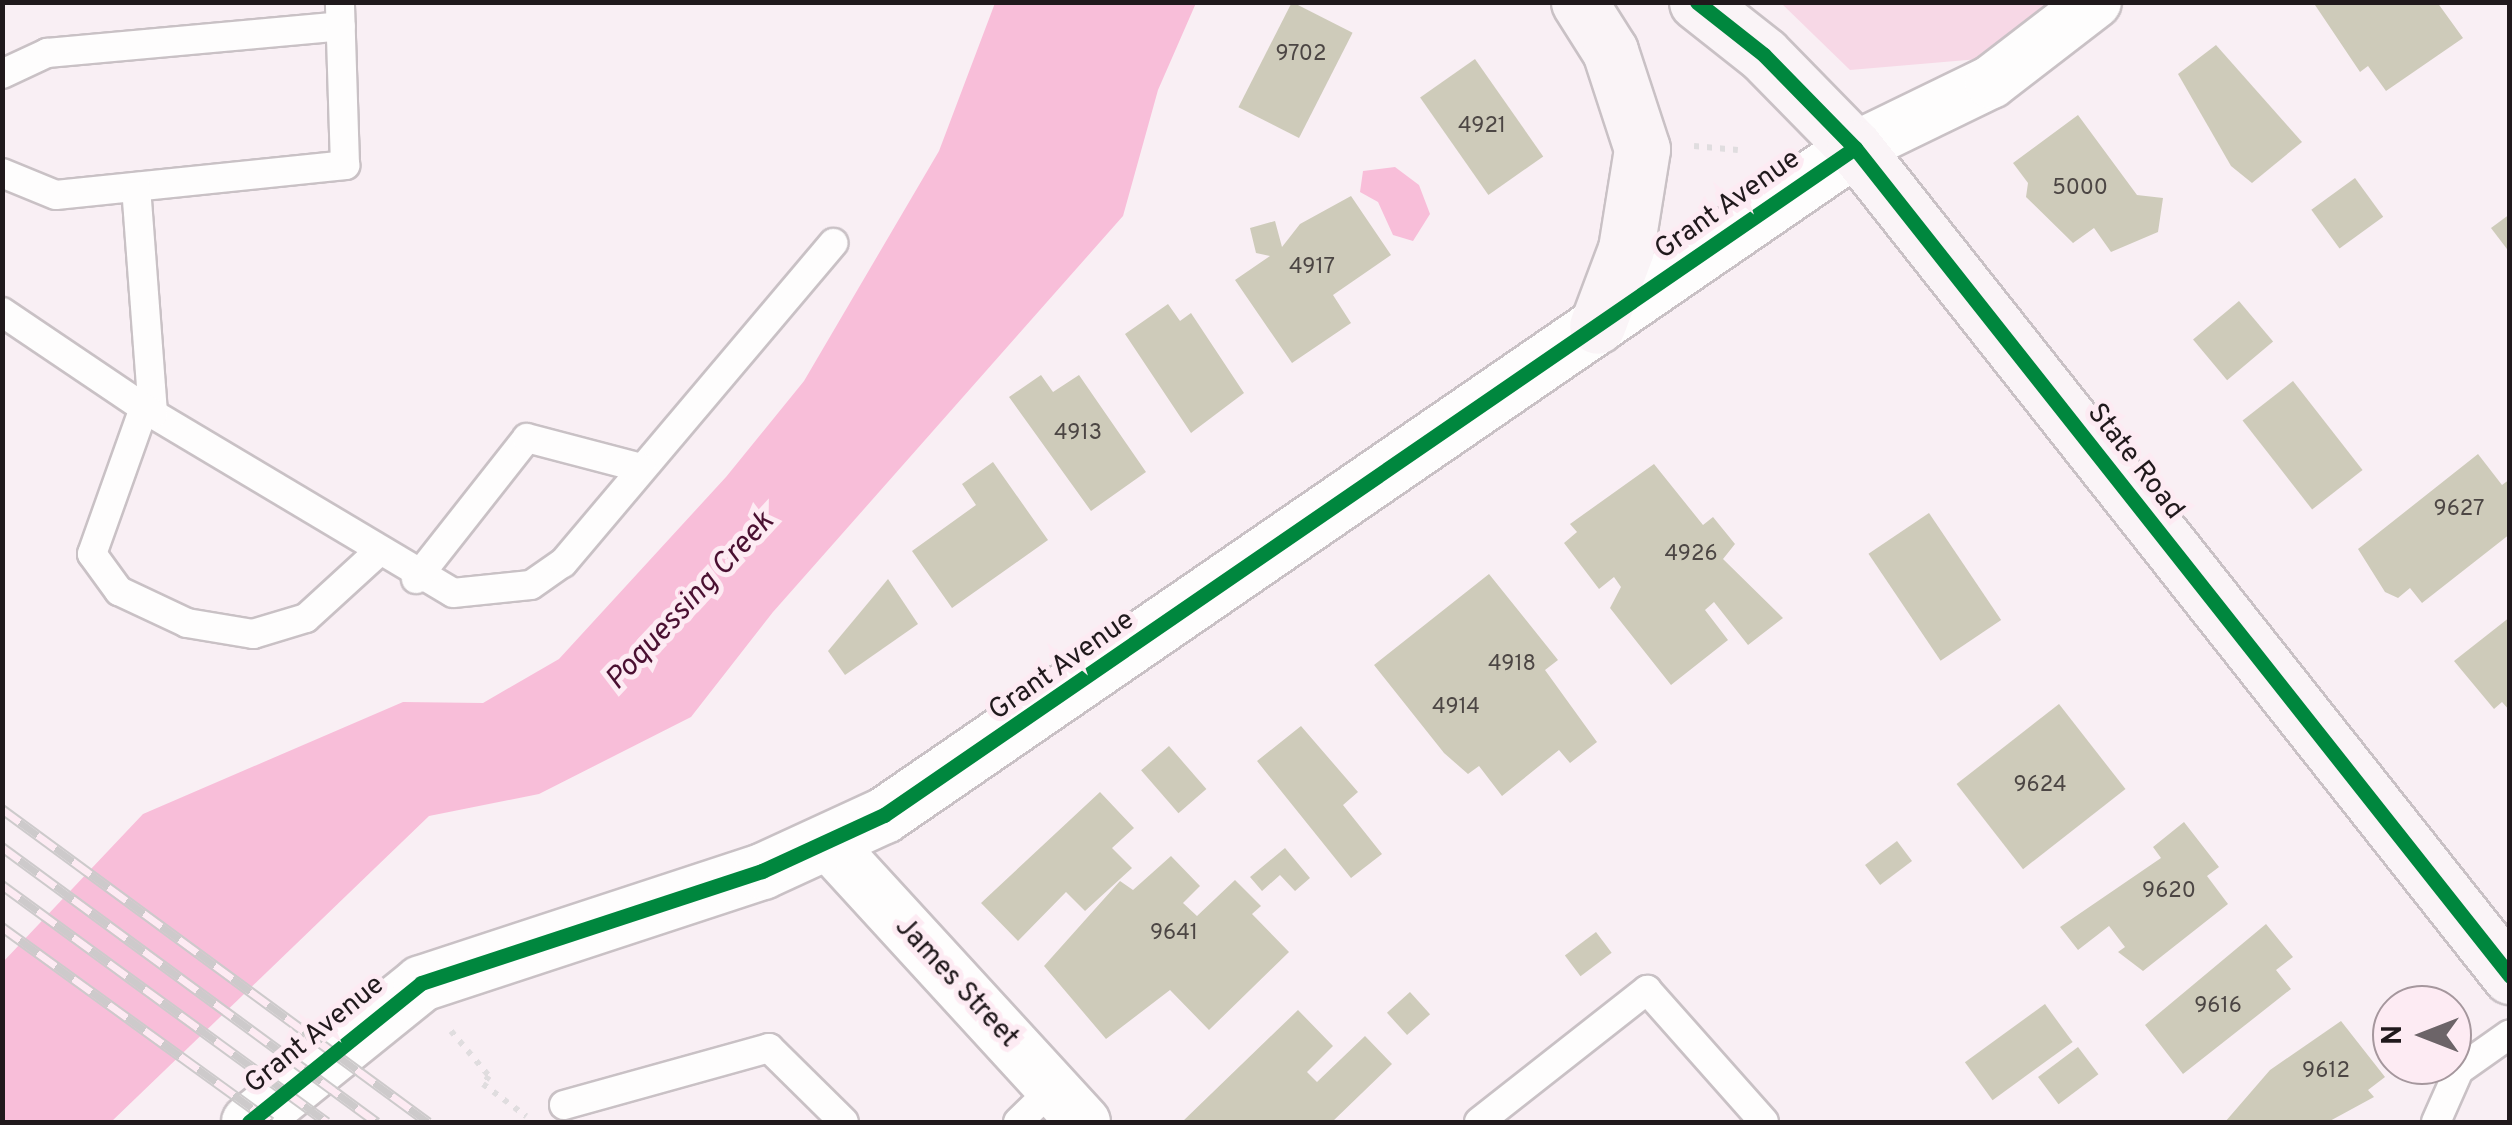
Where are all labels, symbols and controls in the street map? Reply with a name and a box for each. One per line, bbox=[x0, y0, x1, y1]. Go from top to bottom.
house number: 9702 bbox=[1276, 42, 1326, 68]
house number: 4921 bbox=[1458, 114, 1506, 140]
street label: Grant Avenue bbox=[1648, 142, 1808, 268]
house number: 5000 bbox=[2052, 176, 2108, 202]
house number: 4917 bbox=[1289, 255, 1335, 281]
street label: State Road bbox=[2079, 397, 2191, 527]
house number: 4913 bbox=[1054, 421, 1102, 447]
house number: 9627 bbox=[2434, 497, 2484, 523]
water label: Poquessing Creek bbox=[599, 505, 783, 699]
house number: 4926 bbox=[1664, 542, 1718, 568]
street label: Grant Avenue bbox=[982, 603, 1142, 729]
house number: 4918 bbox=[1488, 652, 1536, 678]
house number: 4914 bbox=[1432, 695, 1480, 721]
house number: 9624 bbox=[2013, 773, 2067, 799]
house number: 9620 bbox=[2142, 879, 2196, 905]
street label: James Street bbox=[887, 911, 1025, 1055]
house number: 9641 bbox=[1150, 921, 1198, 947]
street label: Grant Avenue bbox=[238, 968, 392, 1102]
north arrow bbox=[2372, 985, 2472, 1085]
house number: 9616 bbox=[2194, 994, 2242, 1020]
text: N bbox=[2376, 1025, 2412, 1045]
house number: 9612 bbox=[2302, 1059, 2350, 1085]

